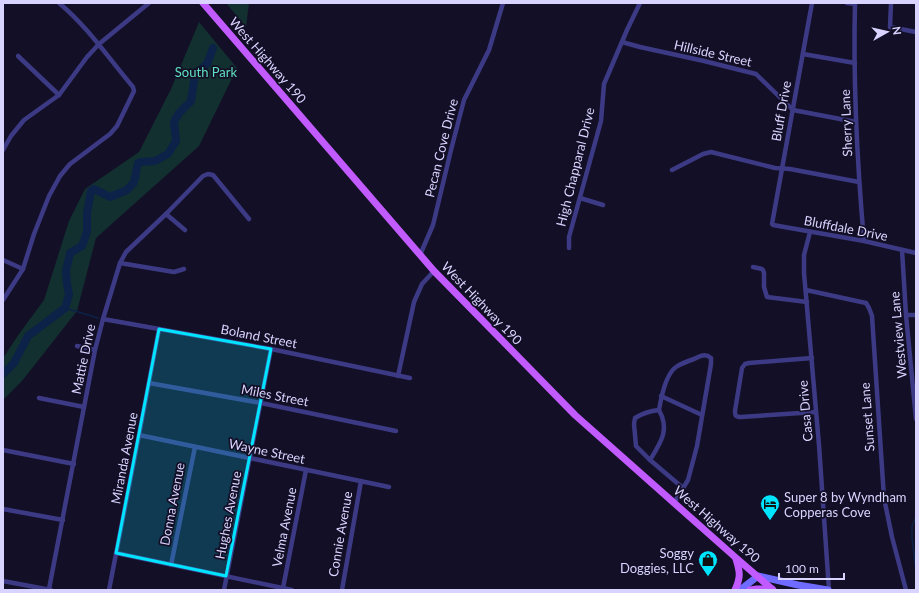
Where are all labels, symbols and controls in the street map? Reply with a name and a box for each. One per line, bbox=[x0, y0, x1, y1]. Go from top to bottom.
north arrow bbox=[867, 12, 907, 52]
street label: West Highway 190 bbox=[226, 14, 310, 107]
text: N bbox=[890, 25, 904, 36]
street label: Hillside Street bbox=[672, 36, 754, 70]
park label: South Park bbox=[175, 64, 238, 80]
street label: Bluff Drive bbox=[768, 79, 794, 143]
street label: Sherry Lane bbox=[837, 89, 855, 157]
street label: Pecan Cove Drive bbox=[421, 97, 461, 199]
street label: High Chapparal Drive bbox=[552, 106, 598, 228]
street label: Bluffdale Drive bbox=[803, 212, 889, 244]
street label: West Highway 190 bbox=[438, 258, 526, 348]
street label: Westview Lane bbox=[886, 291, 910, 379]
street label: Boland Street bbox=[220, 321, 299, 351]
street label: Mattie Drive bbox=[68, 322, 98, 396]
street label: Casa Drive bbox=[794, 380, 816, 442]
street label: Miles Street bbox=[240, 381, 310, 409]
street label: Sunset Lane bbox=[857, 382, 877, 452]
street label: Miranda Avenue bbox=[107, 411, 141, 505]
street label: Wayne Street bbox=[227, 435, 307, 467]
street label: Donna Avenue bbox=[156, 461, 188, 547]
street label: Hughes Avenue bbox=[212, 469, 244, 560]
street label: West Highway 190 bbox=[671, 482, 764, 566]
street label: Velma Avenue bbox=[268, 486, 300, 568]
place label: Super 8 by Wyndham Copperas Cove bbox=[784, 489, 907, 520]
street label: Connie Avenue bbox=[325, 490, 355, 578]
hotel icon: Super 8 by Wyndham Copperas Cove bbox=[759, 493, 781, 521]
place label: Soggy Doggies, LLC bbox=[620, 545, 694, 576]
shop icon: Soggy Doggies, LLC bbox=[697, 549, 719, 577]
scale bar bbox=[779, 555, 844, 581]
text: 100 m bbox=[785, 561, 819, 576]

